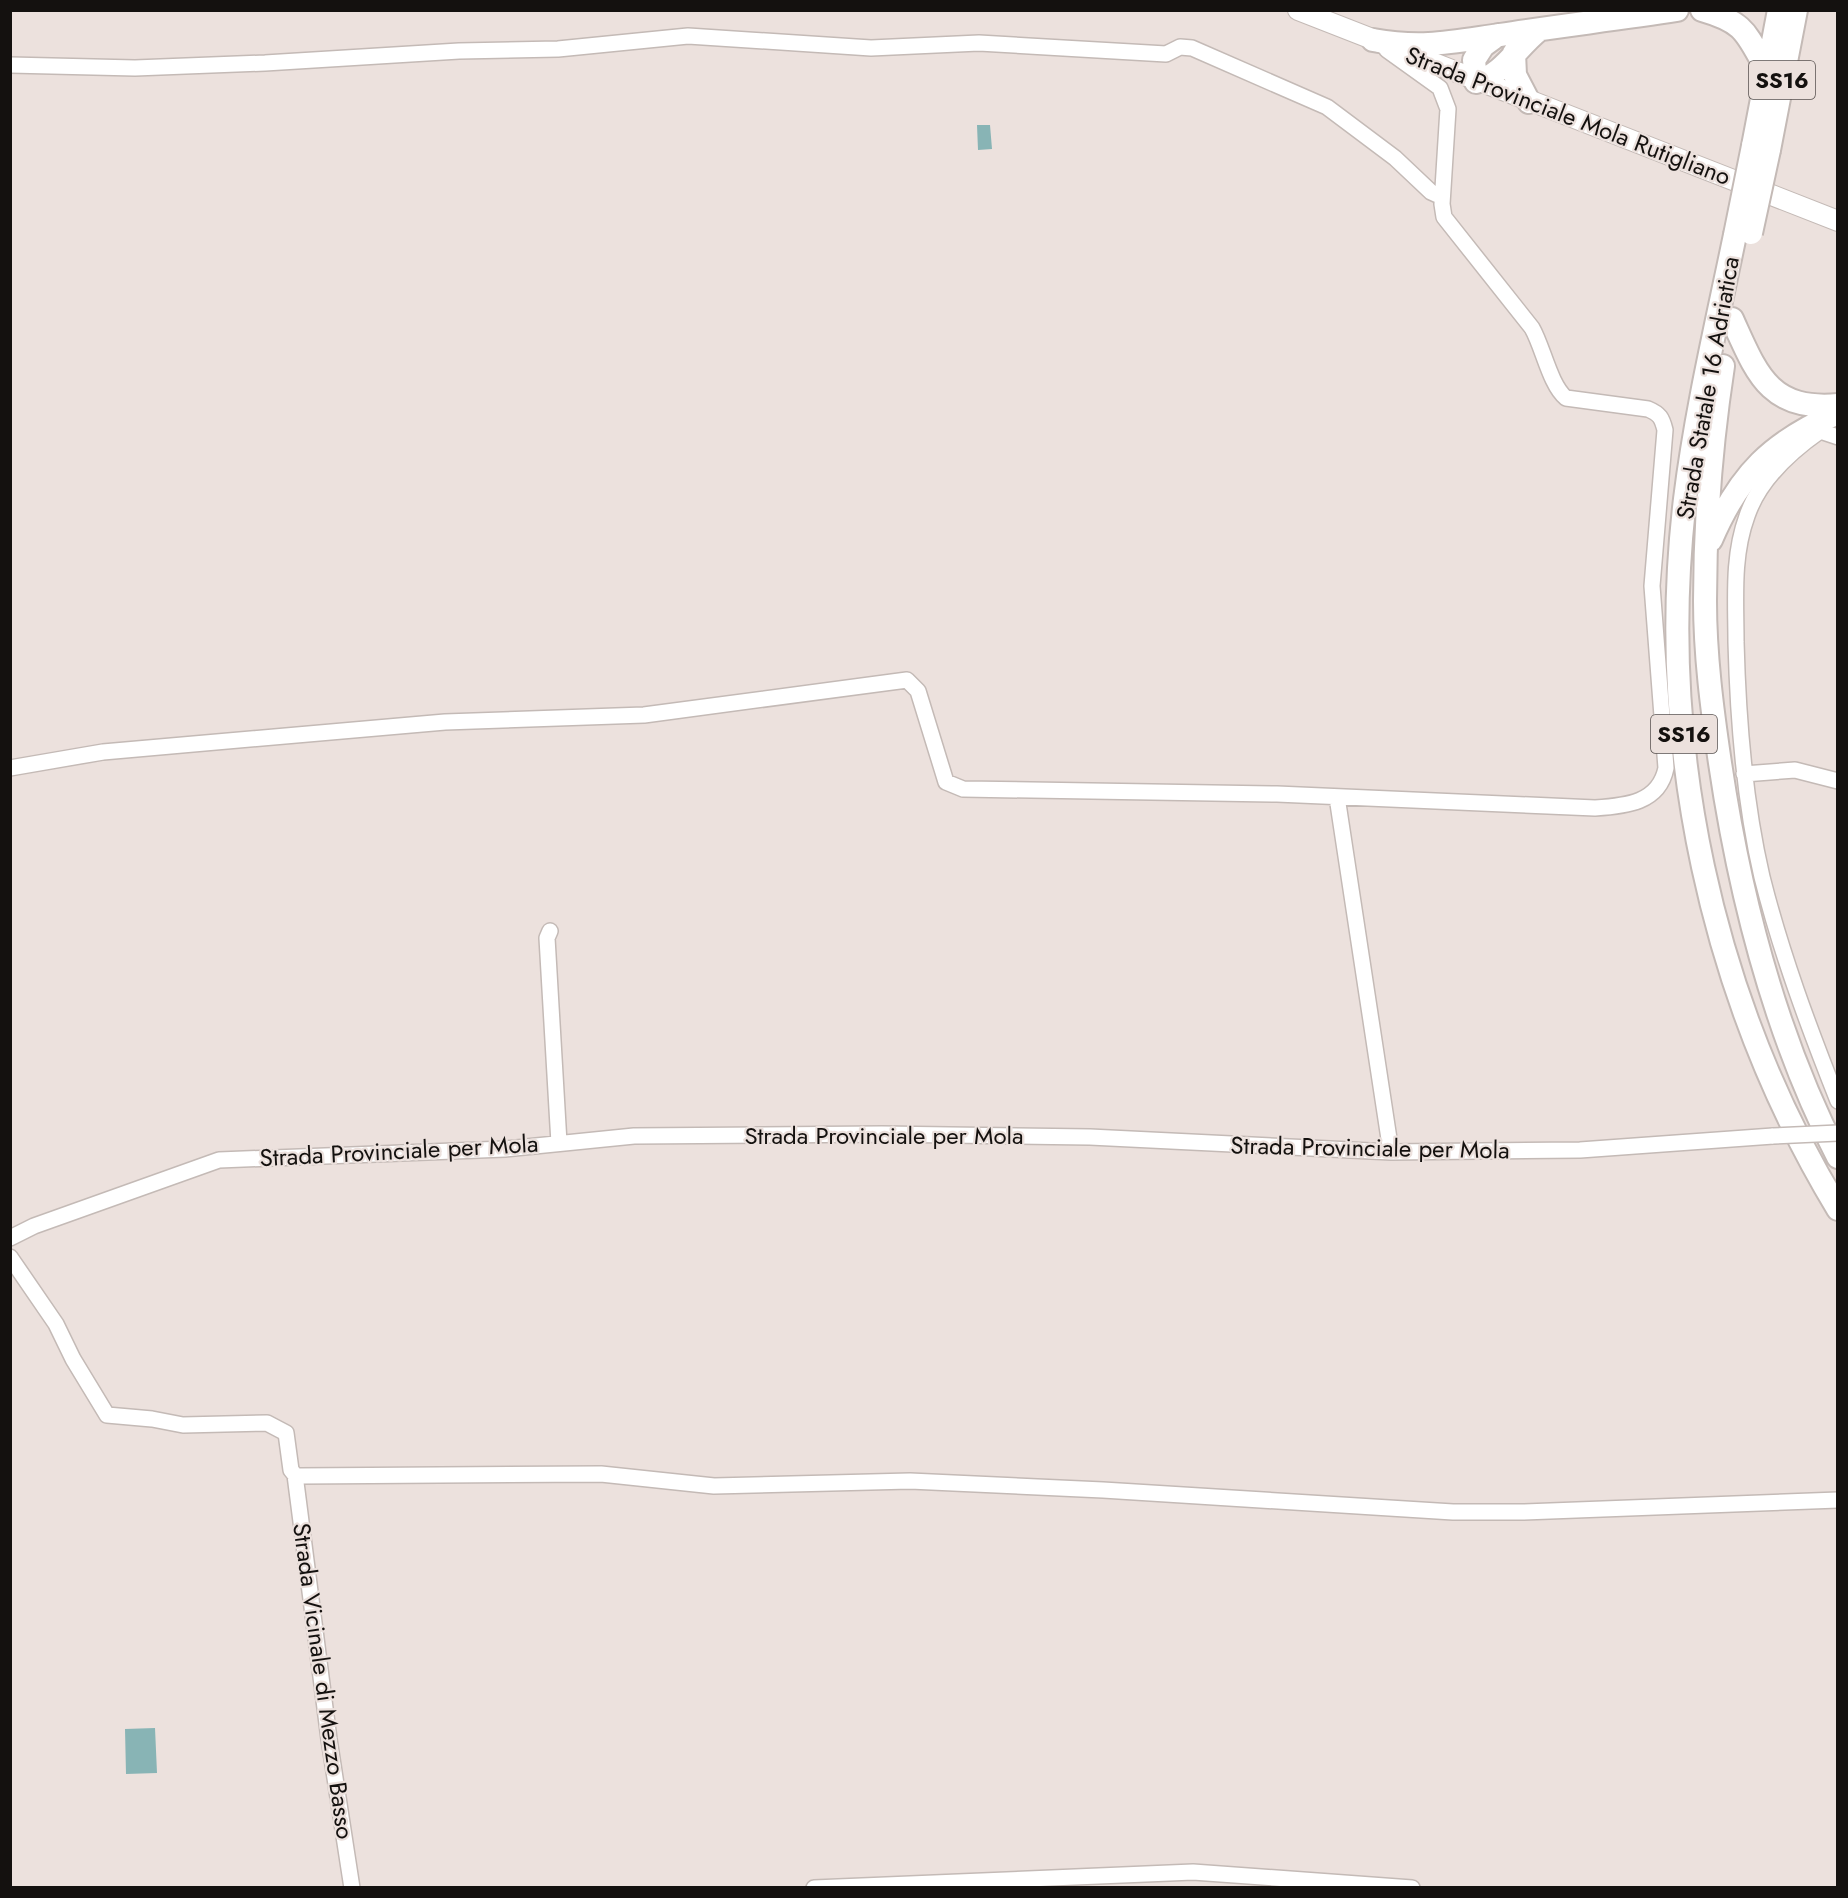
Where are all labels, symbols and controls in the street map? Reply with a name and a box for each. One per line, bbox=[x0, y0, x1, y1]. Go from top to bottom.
street label: Strada Provinciale Mola Rutigliano bbox=[1401, 37, 1736, 194]
road number: SS16 bbox=[1749, 61, 1815, 99]
street label: Strada Statale 16 Adriatica bbox=[1667, 254, 1748, 522]
road number: SS16 bbox=[1651, 715, 1717, 753]
street label: Strada Provinciale per Mola bbox=[744, 1118, 1024, 1153]
street label: Strada Provinciale per Mola bbox=[259, 1126, 539, 1175]
street label: Strada Provinciale per Mola bbox=[1230, 1128, 1510, 1167]
street label: Strada Vicinale di Mezzo Basso bbox=[284, 1521, 363, 1841]

